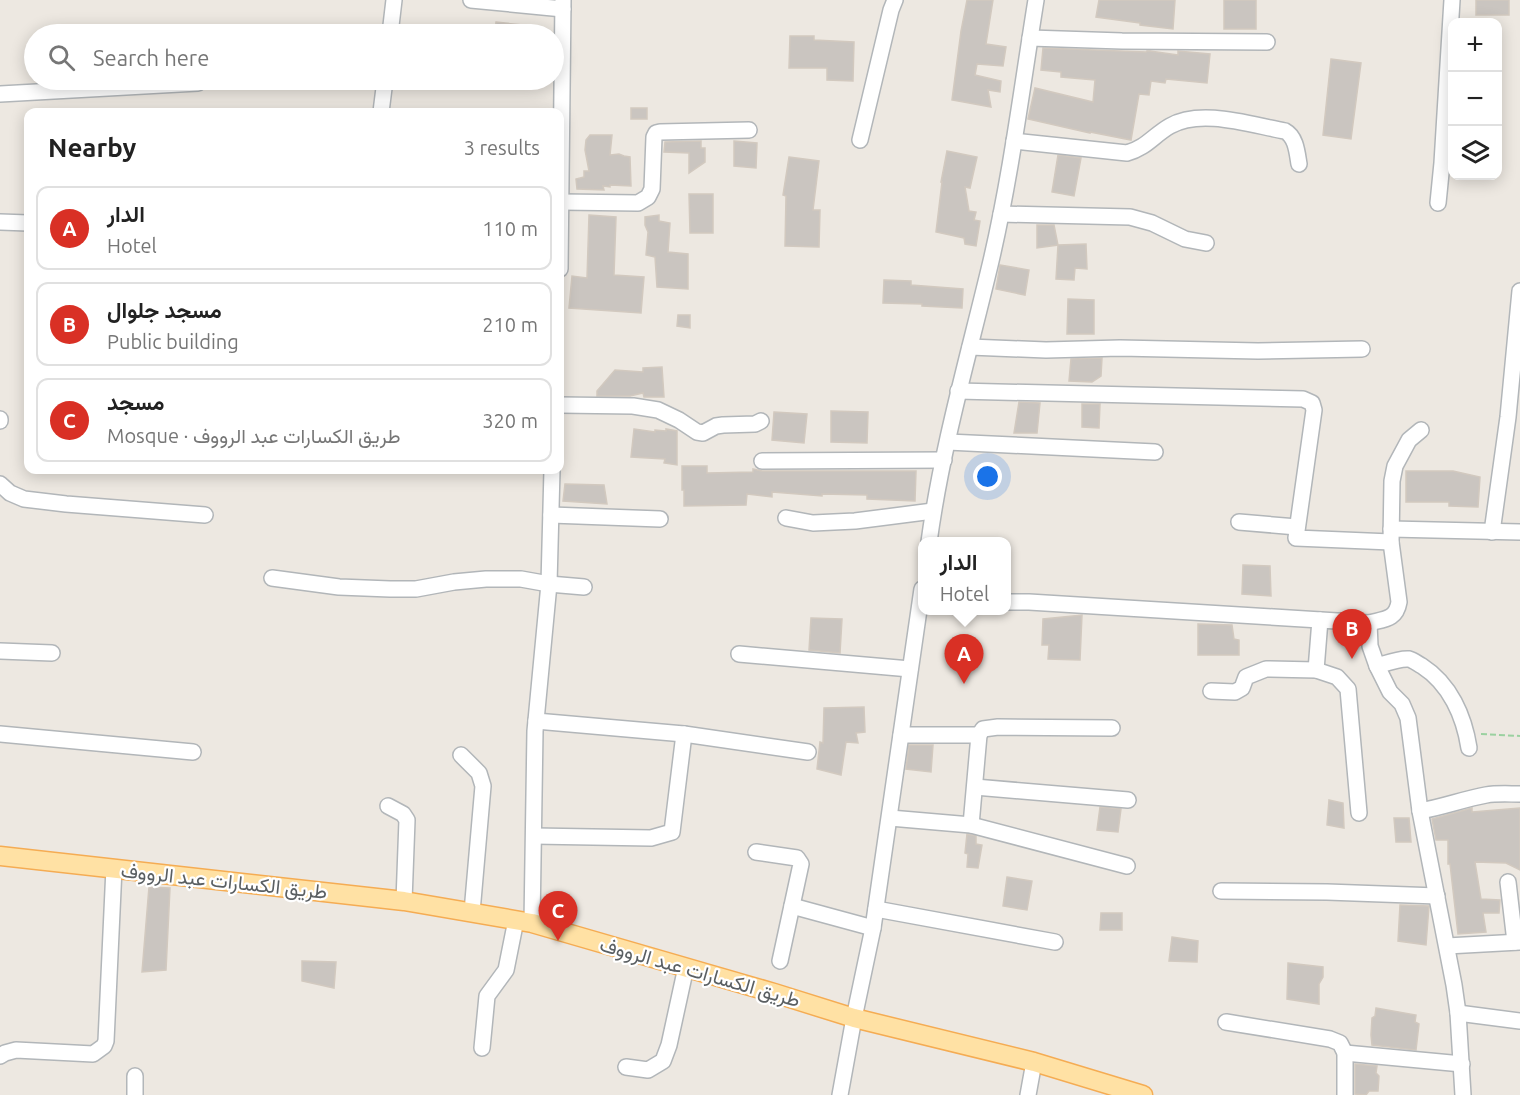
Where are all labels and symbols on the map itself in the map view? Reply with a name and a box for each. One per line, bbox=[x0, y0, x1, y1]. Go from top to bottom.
your location bbox=[973, 462, 1002, 491]
pin: B bbox=[1332, 610, 1372, 659]
pin: A bbox=[944, 634, 984, 684]
street label: طريق الكسارات عبد الرووف bbox=[119, 858, 328, 905]
pin: C bbox=[538, 892, 578, 941]
street label: طريق الكسارات عبد الرووف bbox=[597, 932, 803, 1013]

